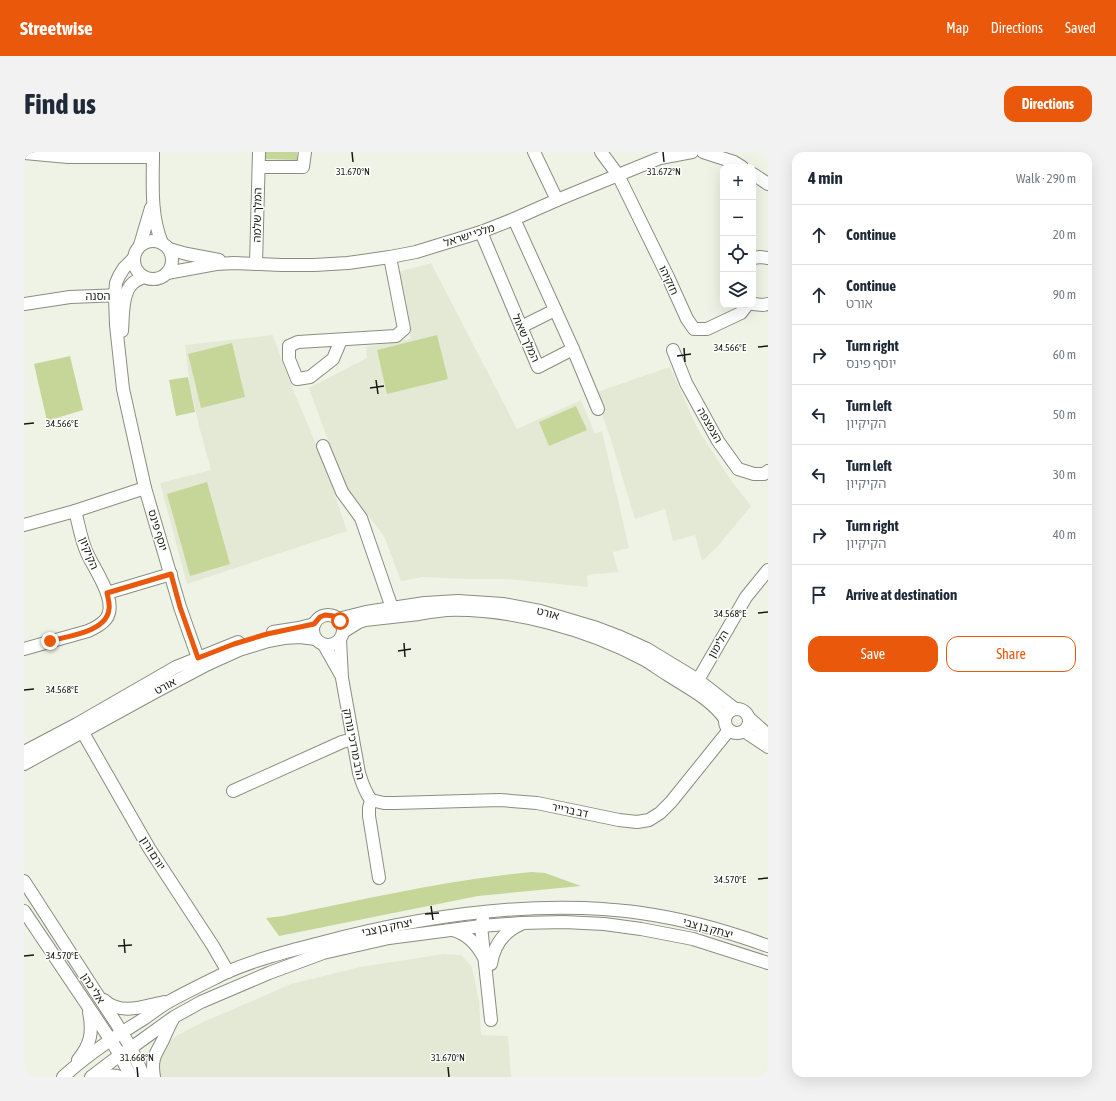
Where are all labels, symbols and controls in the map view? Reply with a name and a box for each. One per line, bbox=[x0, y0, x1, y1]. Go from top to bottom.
text: Streetwise bbox=[20, 17, 93, 39]
text: Map bbox=[946, 20, 969, 36]
text: Directions bbox=[991, 20, 1043, 36]
text: Saved bbox=[1065, 20, 1096, 36]
button: Directions bbox=[1004, 86, 1092, 122]
text: Find us bbox=[24, 88, 96, 120]
map controls bbox=[720, 164, 756, 308]
button: + bbox=[720, 164, 756, 200]
text: 31.670°N bbox=[336, 166, 370, 177]
text: 31.672°N bbox=[647, 166, 681, 177]
text: 4 min bbox=[808, 168, 843, 188]
text: Walk · 290 m bbox=[1016, 171, 1076, 186]
street label: המלך שלמה bbox=[251, 187, 263, 243]
button: − bbox=[720, 200, 756, 236]
street label: מלכי ישראל bbox=[442, 221, 496, 249]
icon: ahead bbox=[808, 224, 830, 246]
text: Continue bbox=[846, 226, 896, 243]
text: 20 m bbox=[1053, 227, 1076, 242]
button: locate bbox=[720, 236, 756, 272]
street label: חזקיהו bbox=[657, 263, 681, 297]
button: layers bbox=[720, 272, 756, 308]
text: Continue bbox=[846, 277, 896, 294]
icon: ahead bbox=[808, 284, 830, 306]
text: 90 m bbox=[1053, 287, 1076, 302]
street label: הסנה bbox=[85, 290, 111, 302]
text: אורט bbox=[846, 296, 873, 311]
street label: המלך שאול bbox=[510, 312, 542, 364]
text: Turn right bbox=[846, 337, 899, 354]
text: 34.566°E bbox=[714, 342, 747, 353]
icon: right bbox=[808, 344, 830, 366]
text: 60 m bbox=[1053, 347, 1076, 362]
text: יוסף פינס bbox=[846, 356, 896, 371]
text: Turn left bbox=[846, 397, 892, 414]
icon: left bbox=[808, 404, 830, 426]
street label: הצפצפה bbox=[695, 405, 725, 445]
text: 50 m bbox=[1053, 407, 1076, 422]
text: הקיקיון bbox=[846, 416, 886, 431]
text: 34.566°E bbox=[46, 418, 79, 429]
text: Turn left bbox=[846, 457, 892, 474]
icon: left bbox=[808, 464, 830, 486]
text: 30 m bbox=[1053, 467, 1076, 482]
text: הקיקיון bbox=[846, 476, 886, 491]
street label: יוסף פינס bbox=[146, 508, 170, 552]
text: Turn right bbox=[846, 517, 899, 534]
icon: right bbox=[808, 524, 830, 546]
text: 40 m bbox=[1053, 527, 1076, 542]
street label: הקיקיון bbox=[77, 535, 101, 571]
text: הקיקיון bbox=[846, 536, 886, 551]
icon: arrive bbox=[808, 584, 830, 606]
text: Arrive at destination bbox=[846, 586, 957, 603]
street label: אורט bbox=[536, 604, 561, 622]
text: 34.568°E bbox=[714, 608, 747, 619]
route start bbox=[331, 612, 349, 630]
street label: הלימון bbox=[705, 628, 731, 660]
route end bbox=[41, 632, 59, 650]
button: Save bbox=[808, 636, 938, 672]
button: Share bbox=[946, 636, 1076, 672]
street label: אורט bbox=[152, 675, 178, 697]
text: 34.568°E bbox=[46, 684, 79, 695]
street label: הרב מרדכי נורוק bbox=[341, 707, 367, 781]
street label: דב ברייר bbox=[551, 800, 589, 820]
street label: יורם ורון bbox=[138, 834, 168, 872]
text: 34.570°E bbox=[714, 874, 747, 885]
street label: יצחק בן צבי bbox=[681, 915, 735, 941]
street label: יצחק בן צבי bbox=[360, 916, 414, 938]
text: 34.570°E bbox=[46, 950, 79, 961]
street label: אלי כהן bbox=[79, 971, 107, 1005]
text: 31.668°N bbox=[120, 1052, 154, 1063]
text: 31.670°N bbox=[431, 1052, 465, 1063]

